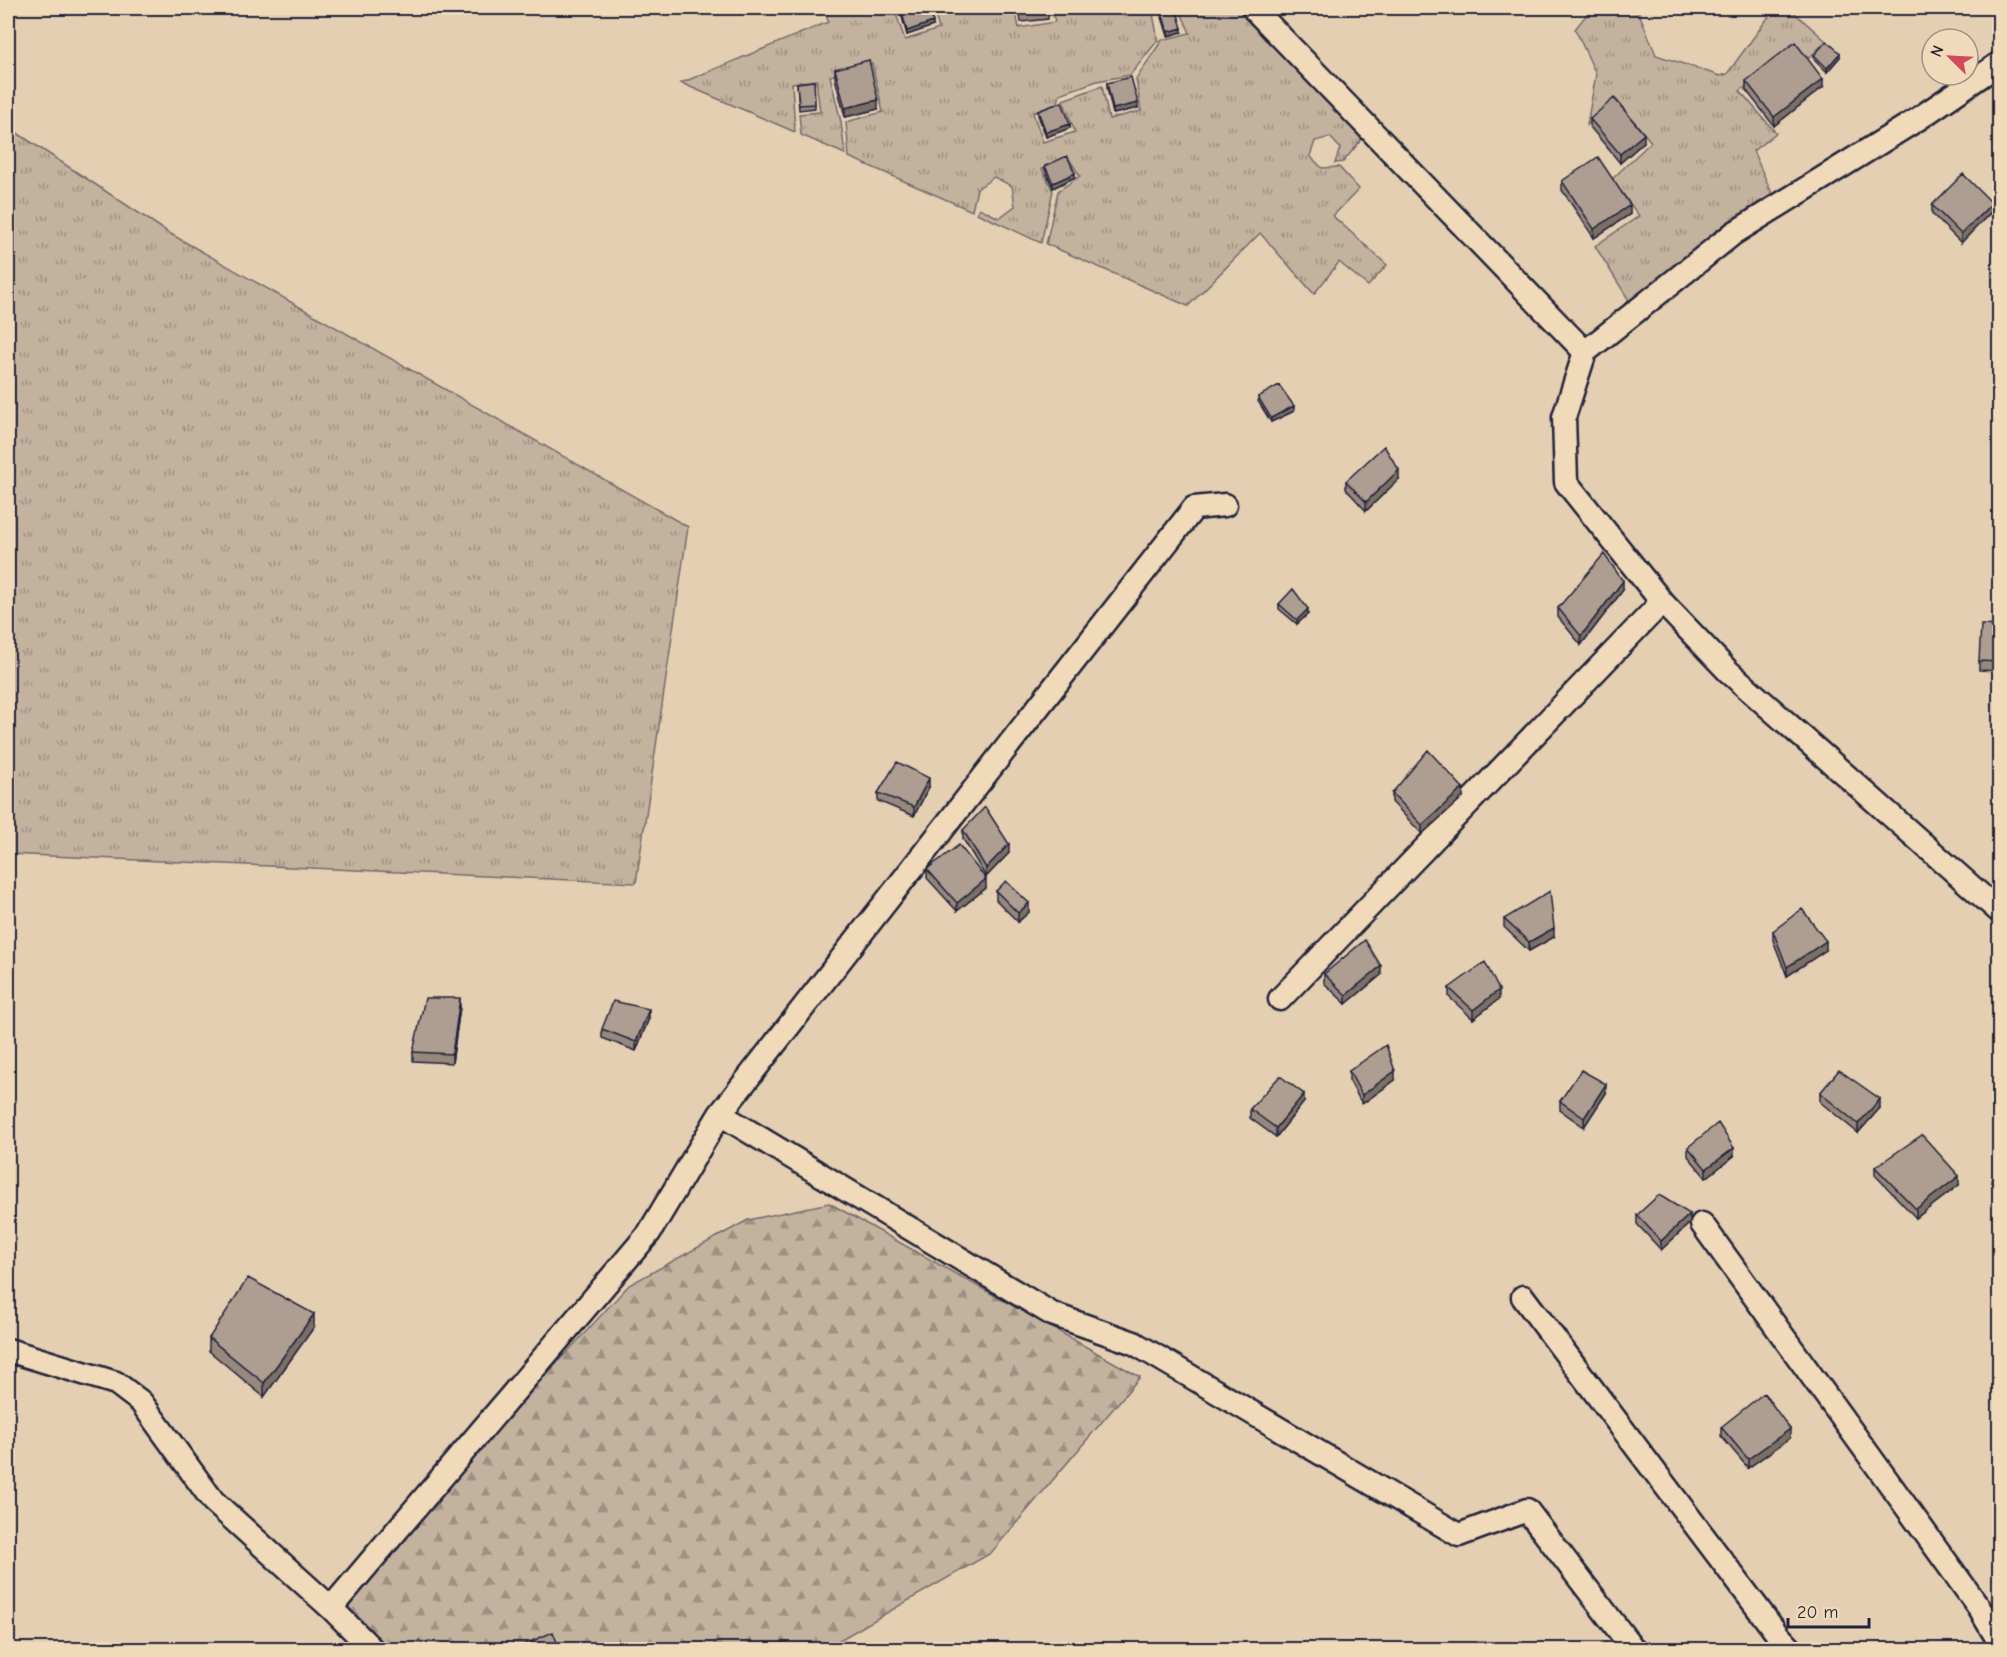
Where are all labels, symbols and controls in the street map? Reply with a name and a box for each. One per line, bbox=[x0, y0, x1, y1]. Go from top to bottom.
north arrow bbox=[1920, 27, 1980, 87]
text: N bbox=[1927, 43, 1948, 60]
scale bar bbox=[1788, 1591, 1869, 1629]
text: 20 m bbox=[1797, 1602, 1838, 1623]

